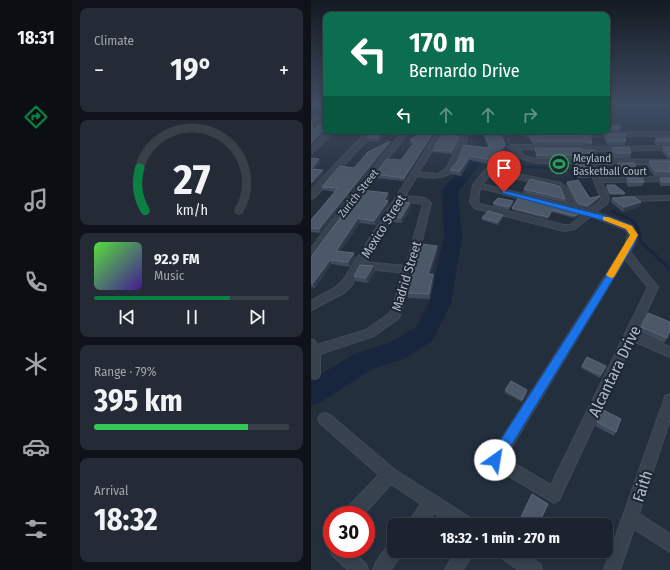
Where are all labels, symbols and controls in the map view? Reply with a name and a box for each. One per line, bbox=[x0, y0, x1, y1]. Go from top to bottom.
text: 170 m bbox=[409, 26, 475, 59]
text: 18:31 bbox=[17, 27, 55, 49]
icon: left bbox=[343, 28, 395, 80]
text: Climate bbox=[94, 33, 134, 48]
text: 19° bbox=[170, 52, 213, 88]
text: − bbox=[94, 57, 104, 84]
text: + bbox=[279, 57, 289, 84]
text: Bernardo Drive bbox=[409, 60, 520, 82]
icon: directions bbox=[22, 103, 50, 131]
icon: left bbox=[393, 104, 415, 126]
icon: ahead bbox=[435, 104, 457, 126]
icon: ahead bbox=[477, 104, 499, 126]
icon: right bbox=[519, 104, 541, 126]
pin bbox=[487, 151, 521, 192]
place label: Meyland Basketball Court bbox=[573, 152, 647, 178]
sports icon: Meyland Basketball Court bbox=[548, 153, 570, 175]
text: 27 bbox=[172, 154, 210, 204]
icon: arrive bbox=[493, 157, 515, 179]
street label: Zurich Street bbox=[336, 166, 381, 220]
icon: music bbox=[22, 186, 50, 214]
street label: Mexico Street bbox=[358, 191, 409, 261]
text: km/h bbox=[176, 201, 207, 218]
street label: Madrid Street bbox=[389, 239, 424, 313]
text: 92.9 FM bbox=[154, 250, 200, 268]
icon: phone bbox=[22, 268, 50, 296]
text: Music bbox=[154, 268, 184, 283]
icon: previous bbox=[116, 306, 138, 328]
icon: pause bbox=[181, 306, 203, 328]
icon: next bbox=[246, 306, 268, 328]
street label: Alcantara Drive bbox=[584, 322, 645, 420]
icon: climate bbox=[22, 350, 50, 378]
text: Range · 79% bbox=[94, 364, 156, 379]
text: 395 km bbox=[94, 383, 183, 419]
icon: car bbox=[22, 433, 50, 461]
position arrow bbox=[474, 439, 516, 481]
street label: Faith bbox=[629, 468, 656, 504]
text: Arrival bbox=[94, 483, 128, 498]
text: 18:32 bbox=[94, 502, 158, 538]
speed limit sign: 30 bbox=[323, 506, 375, 558]
icon: filters bbox=[22, 515, 50, 543]
text: 18:32 · 1 min · 270 m bbox=[440, 529, 560, 547]

